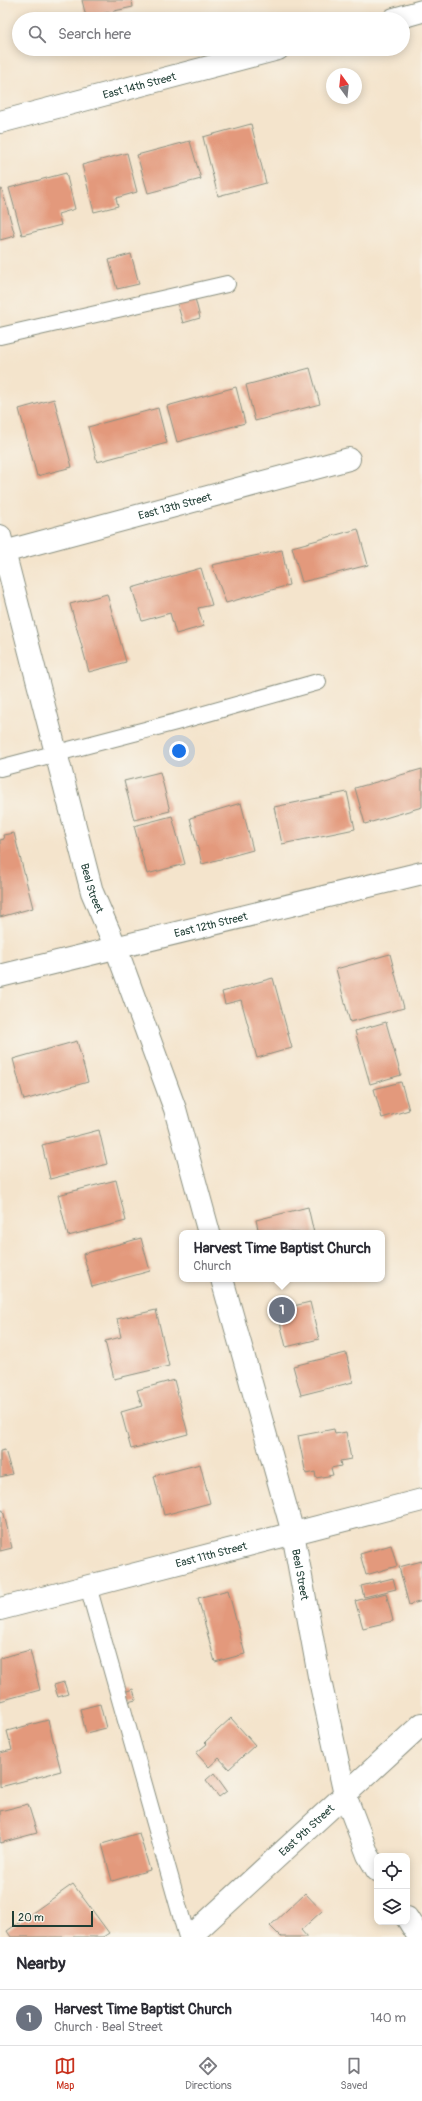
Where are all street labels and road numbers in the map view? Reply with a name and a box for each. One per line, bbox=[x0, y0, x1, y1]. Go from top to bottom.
street label: East 14th Street bbox=[101, 70, 178, 102]
street label: East 13th Street bbox=[137, 490, 213, 522]
street label: Beal Street bbox=[78, 862, 106, 916]
street label: East 12th Street bbox=[173, 910, 249, 940]
street label: East 11th Street bbox=[174, 1539, 249, 1570]
street label: Beal Street bbox=[289, 1548, 311, 1602]
street label: East 9th Street bbox=[276, 1802, 337, 1859]

